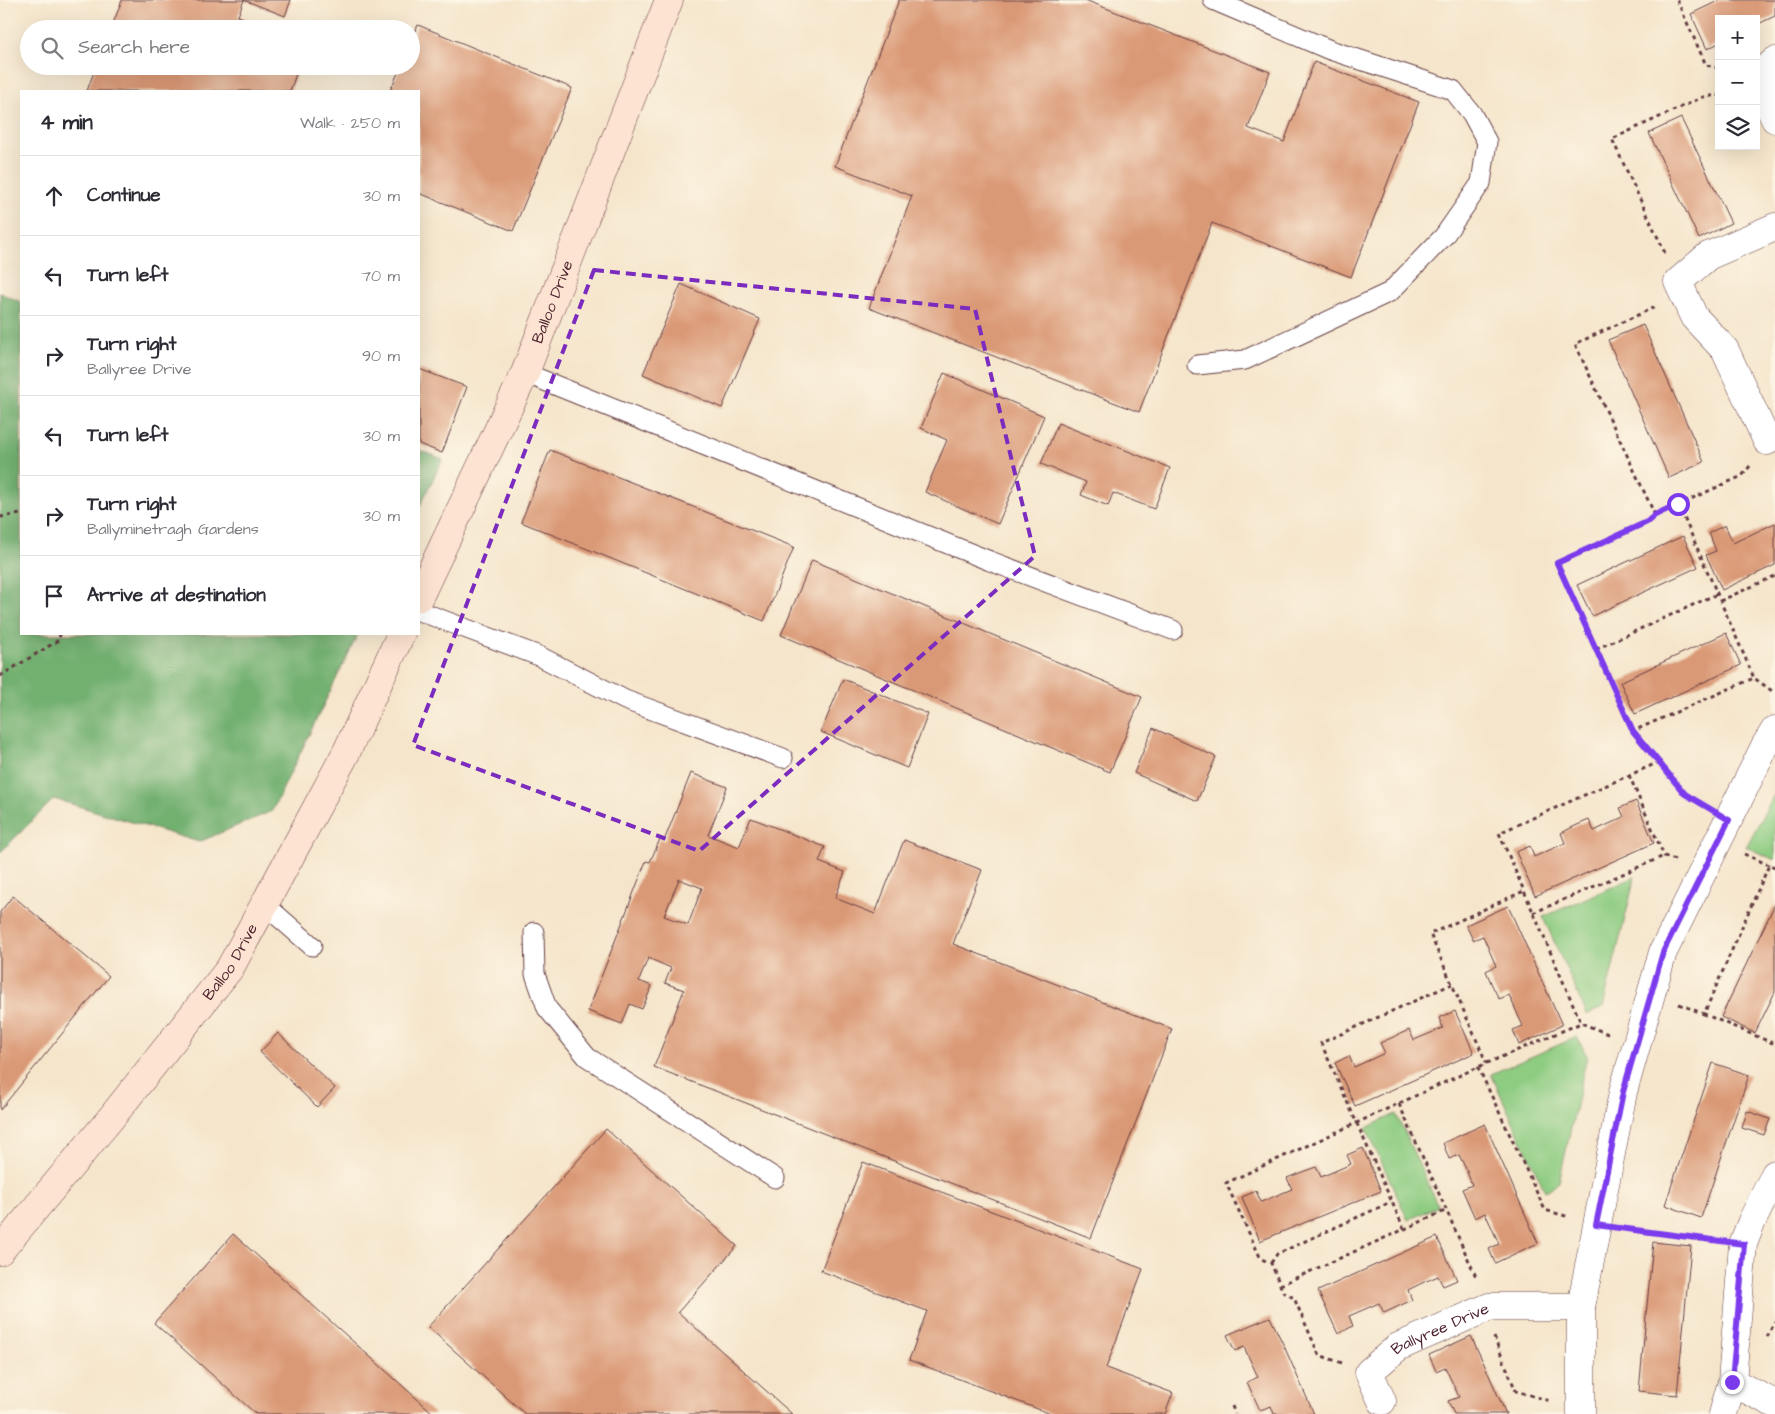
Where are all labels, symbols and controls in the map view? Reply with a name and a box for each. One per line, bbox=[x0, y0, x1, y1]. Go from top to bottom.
map controls bbox=[1715, 15, 1760, 150]
button: + bbox=[1715, 15, 1760, 60]
search box bbox=[20, 20, 420, 75]
icon: search bbox=[38, 34, 66, 62]
text: Search here bbox=[78, 34, 190, 61]
button: − bbox=[1715, 60, 1760, 105]
button: layers bbox=[1715, 105, 1760, 150]
text: 4 min bbox=[40, 108, 93, 137]
text: Walk · 250 m bbox=[300, 112, 400, 134]
icon: ahead bbox=[40, 182, 68, 210]
text: Continue bbox=[87, 182, 161, 209]
text: 30 m bbox=[363, 185, 400, 207]
street label: Balloo Drive bbox=[526, 257, 579, 347]
icon: left bbox=[40, 262, 68, 290]
text: Turn left bbox=[87, 262, 168, 289]
text: 70 m bbox=[361, 265, 400, 287]
text: Turn right bbox=[87, 331, 176, 358]
icon: right bbox=[40, 342, 68, 370]
text: 90 m bbox=[362, 345, 400, 367]
text: Ballyree Drive bbox=[87, 358, 191, 380]
icon: left bbox=[40, 422, 68, 450]
text: Turn left bbox=[87, 422, 168, 449]
text: 30 m bbox=[363, 425, 400, 447]
text: Turn right bbox=[87, 491, 176, 518]
route start bbox=[1667, 493, 1690, 516]
icon: right bbox=[40, 502, 68, 530]
text: 30 m bbox=[363, 505, 400, 527]
text: Ballyminetragh Gardens bbox=[87, 518, 259, 540]
icon: arrive bbox=[40, 582, 68, 610]
text: Arrive at destination bbox=[87, 582, 266, 609]
street label: Balloo Drive bbox=[197, 919, 263, 1005]
street label: Ballyree Drive bbox=[1386, 1297, 1493, 1359]
route end bbox=[1721, 1371, 1744, 1394]

